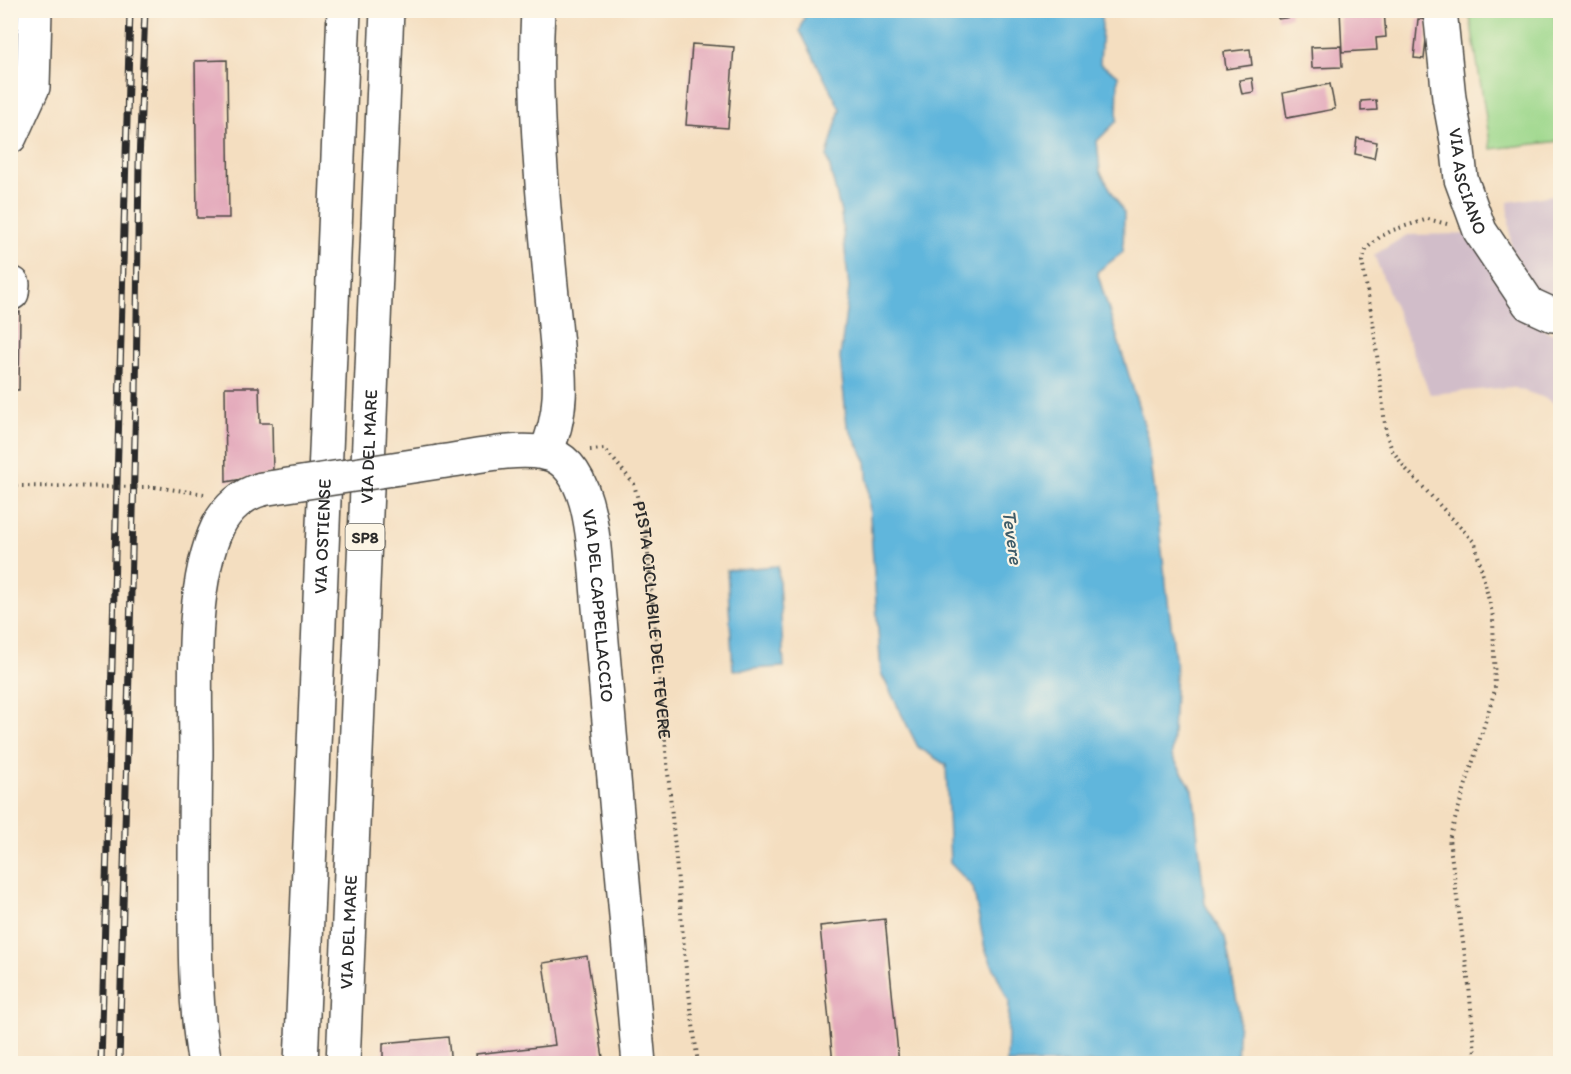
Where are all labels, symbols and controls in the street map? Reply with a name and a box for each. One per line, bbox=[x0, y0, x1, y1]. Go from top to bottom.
street label: VIA ASCIANO bbox=[1444, 126, 1491, 238]
street label: VIA DEL MARE bbox=[355, 389, 382, 504]
street label: VIA OSTIENSE bbox=[309, 478, 336, 594]
street label: PISTA CICLABILE DEL TEVERE bbox=[628, 499, 676, 740]
street label: VIA DEL CAPPELLACCIO bbox=[577, 507, 618, 703]
water label: Tevere bbox=[997, 508, 1029, 567]
road number: SP8 bbox=[346, 524, 385, 550]
street label: VIA DEL MARE bbox=[335, 874, 362, 990]

